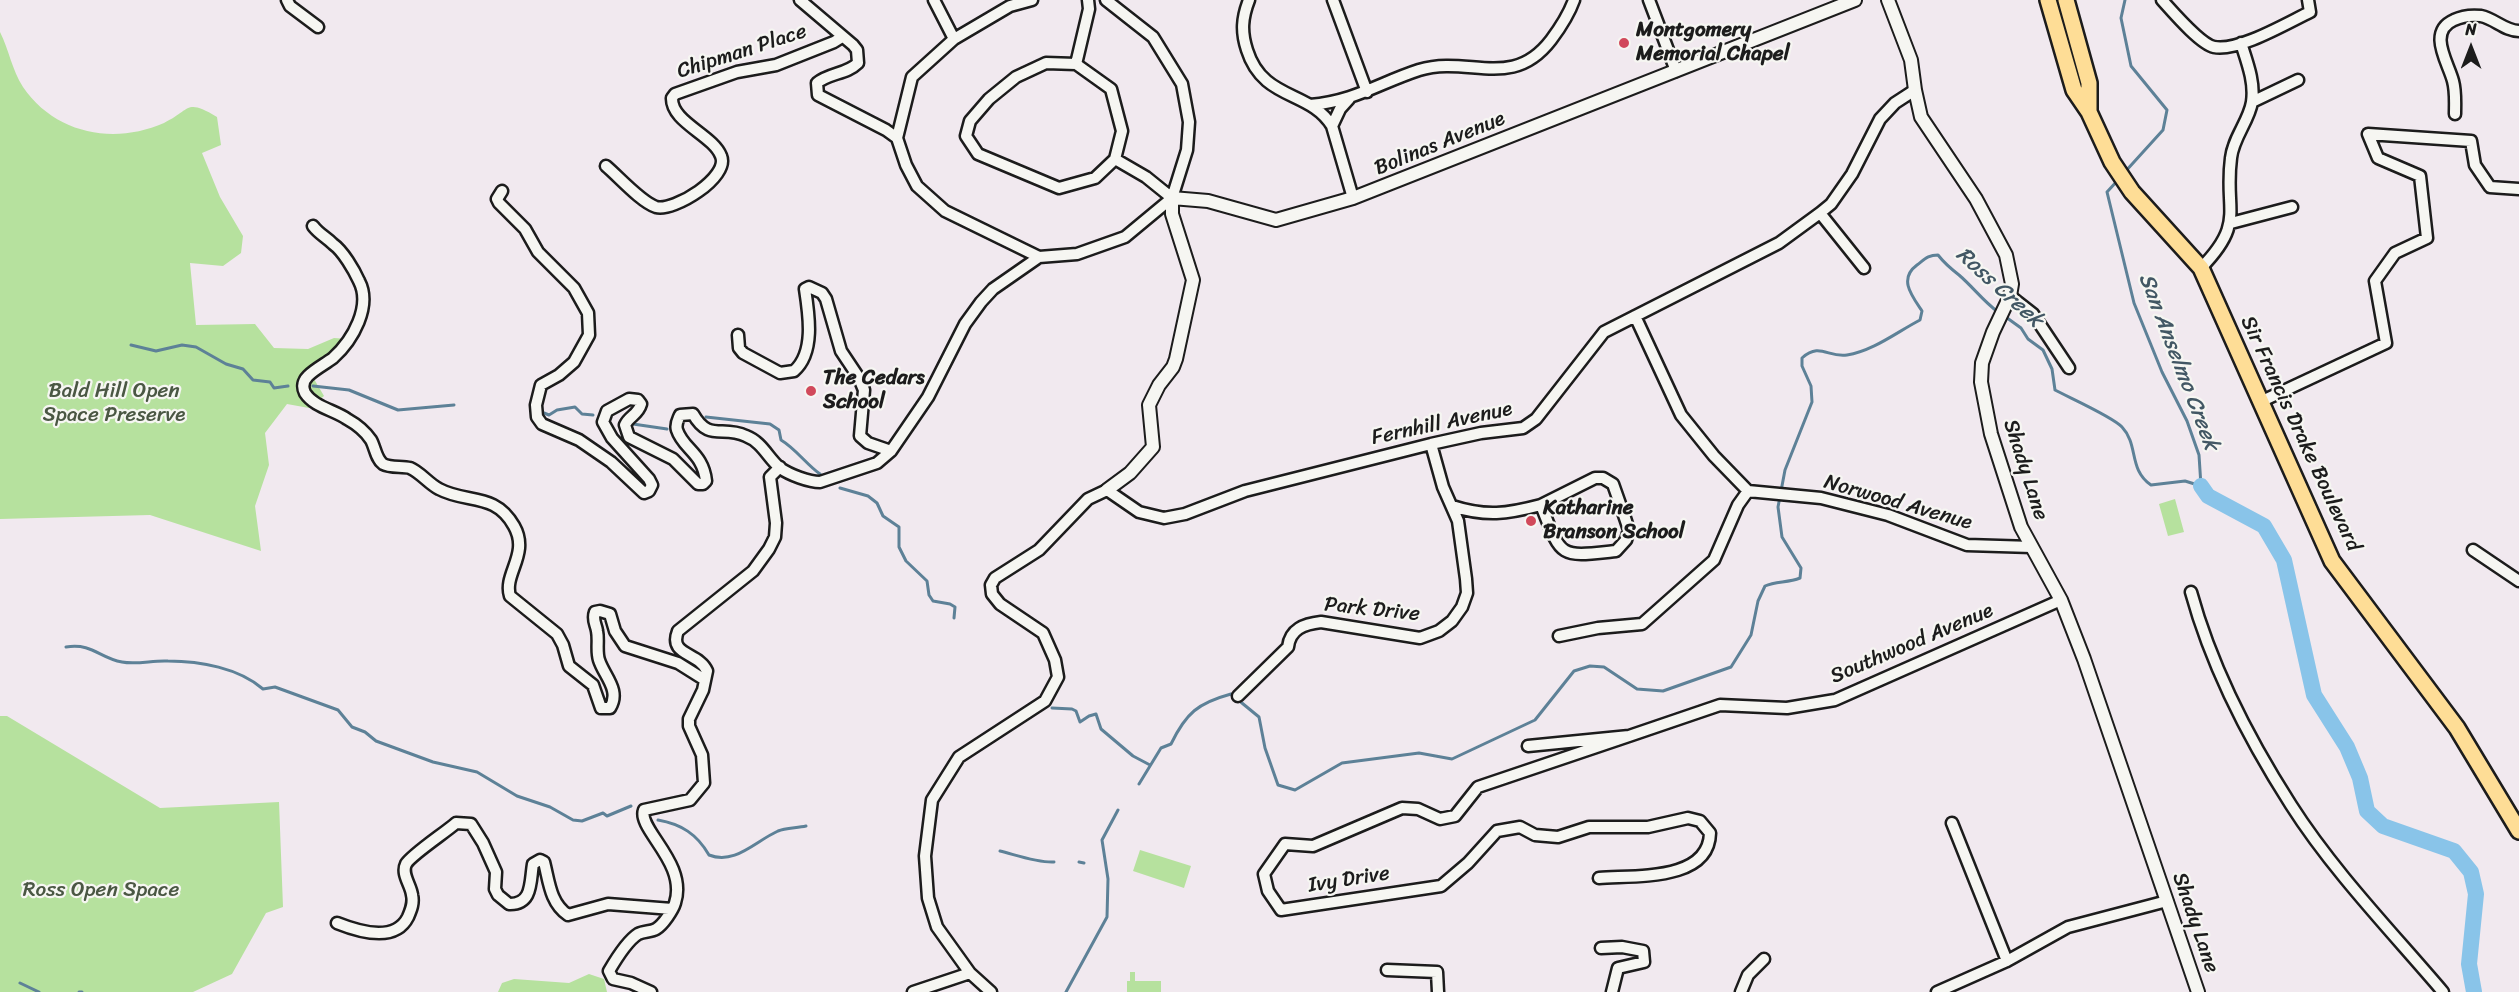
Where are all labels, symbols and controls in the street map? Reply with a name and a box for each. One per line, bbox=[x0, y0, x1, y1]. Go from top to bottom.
text: N bbox=[2465, 15, 2477, 44]
place label: Montgomery Memorial Chapel bbox=[1636, 18, 1790, 68]
north arrow bbox=[2441, 18, 2501, 78]
street label: Chipman Place bbox=[674, 19, 810, 85]
marker: Montgomery Memorial Chapel bbox=[1617, 36, 1631, 50]
street label: Bolinas Avenue bbox=[1371, 106, 1509, 182]
water label: Ross Creek bbox=[1950, 242, 2048, 334]
water label: San Anselmo Creek bbox=[2132, 270, 2224, 454]
street label: Sir Francis Drake Boulevard bbox=[2234, 312, 2366, 556]
place label: The Cedars School bbox=[823, 366, 925, 416]
park label: Bald Hill Open Space Preserve bbox=[43, 379, 185, 429]
marker: The Cedars School bbox=[804, 384, 818, 398]
street label: Fernhill Avenue bbox=[1369, 397, 1515, 451]
street label: Shady Lane bbox=[1997, 416, 2053, 524]
street label: Norwood Avenue bbox=[1821, 470, 1975, 536]
place label: Katharine Branson School bbox=[1543, 496, 1685, 546]
marker: Katharine Branson School bbox=[1524, 514, 1538, 528]
street label: Park Drive bbox=[1323, 592, 1421, 628]
street label: Southwood Avenue bbox=[1827, 598, 1997, 690]
street label: Ivy Drive bbox=[1307, 861, 1391, 899]
street label: Shady Lane bbox=[2166, 870, 2224, 976]
park label: Ross Open Space bbox=[23, 878, 179, 904]

